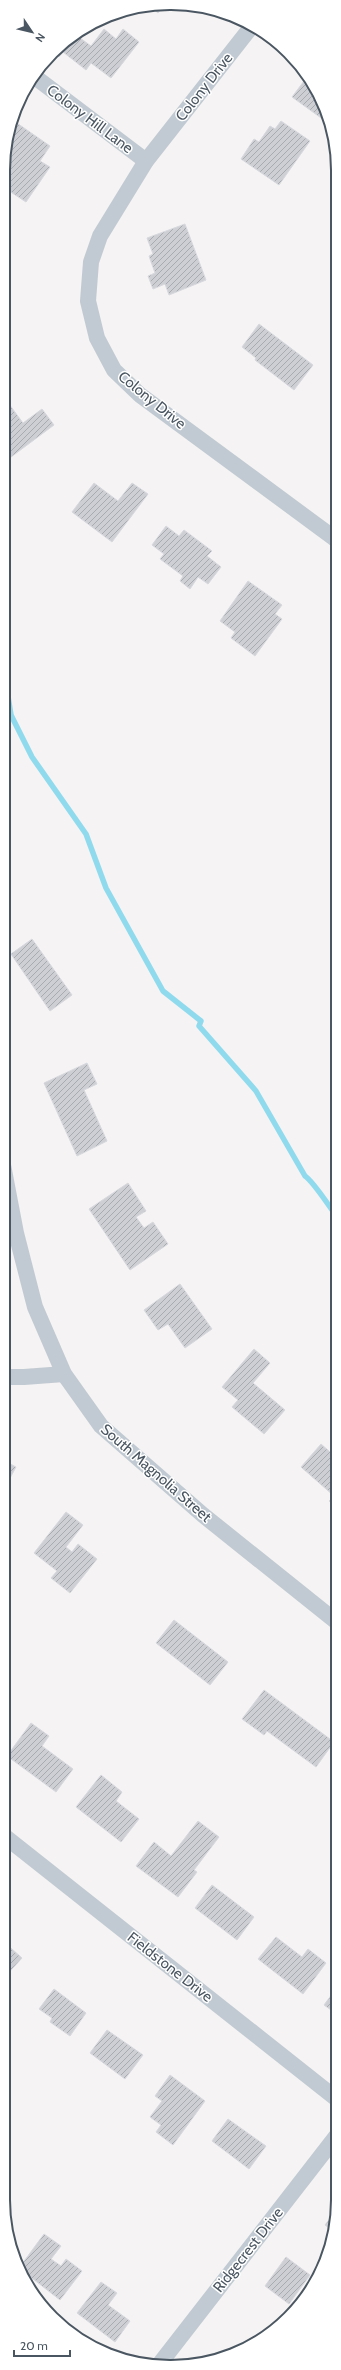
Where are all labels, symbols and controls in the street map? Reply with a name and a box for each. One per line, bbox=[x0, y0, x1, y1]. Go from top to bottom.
north arrow bbox=[12, 12, 52, 52]
text: N bbox=[32, 31, 48, 45]
street label: Colony Drive bbox=[172, 49, 236, 125]
street label: Colony Hill Lane bbox=[43, 81, 137, 157]
street label: Colony Drive bbox=[115, 367, 190, 433]
street label: South Magnolia Street bbox=[97, 1420, 215, 1526]
street label: Fieldstone Drive bbox=[124, 1928, 216, 2006]
street label: Ridgecrest Drive bbox=[209, 2204, 287, 2296]
scale bar bbox=[14, 2332, 70, 2358]
text: 20 m bbox=[20, 2338, 48, 2353]

